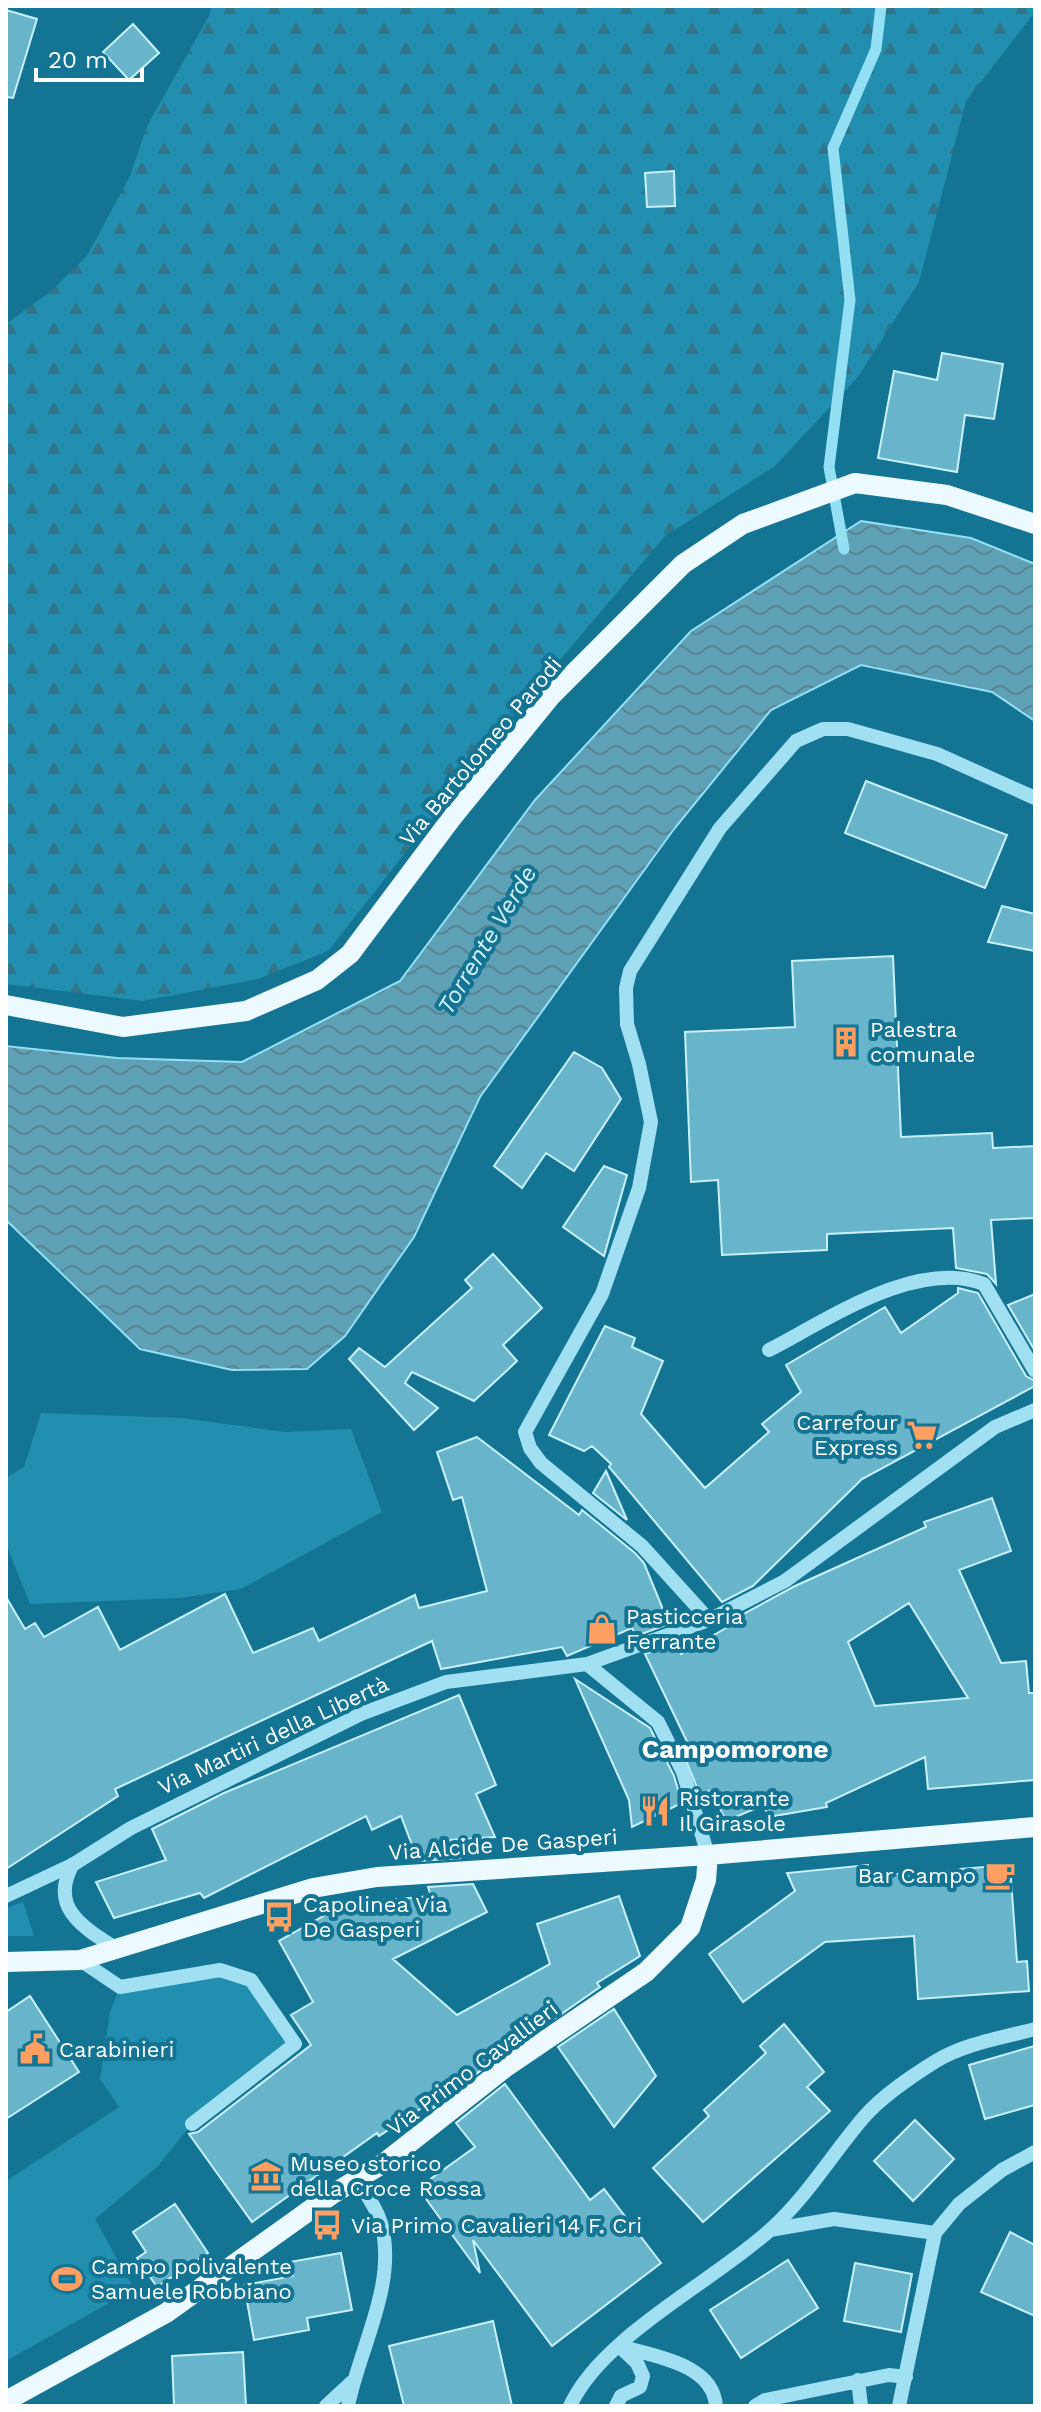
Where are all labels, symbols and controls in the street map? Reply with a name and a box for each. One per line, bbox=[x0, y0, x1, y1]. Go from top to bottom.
scale bar bbox=[36, 32, 142, 82]
text: 20 m bbox=[48, 46, 108, 74]
street label: Via Bartolomeo Parodi bbox=[394, 652, 567, 851]
water label: Torrente Verde bbox=[432, 861, 542, 1019]
place label: Palestra comunale bbox=[870, 1017, 976, 1067]
building icon: Palestra comunale bbox=[829, 1025, 863, 1059]
place label: Carrefour Express bbox=[796, 1410, 898, 1460]
supermarket icon: Carrefour Express bbox=[905, 1418, 939, 1452]
place label: Pasticceria Ferrante bbox=[626, 1604, 743, 1654]
shop icon: Pasticceria Ferrante bbox=[585, 1612, 619, 1646]
street label: Via Martiri della Libertà bbox=[154, 1671, 392, 1800]
district label: Campomorone bbox=[642, 1734, 828, 1764]
place label: Ristorante Il Girasole bbox=[679, 1786, 790, 1836]
restaurant icon: Ristorante Il Girasole bbox=[638, 1794, 672, 1828]
street label: Via Alcide De Gasperi bbox=[388, 1824, 618, 1865]
cafe icon: Bar Campo bbox=[983, 1858, 1017, 1892]
place label: Bar Campo bbox=[858, 1863, 976, 1888]
place label: Capolinea Via De Gasperi bbox=[303, 1892, 448, 1942]
bus stop icon: Capolinea Via De Gasperi bbox=[262, 1900, 296, 1934]
street label: Via Primo Cavallieri bbox=[382, 1996, 563, 2141]
public building icon: Carabinieri bbox=[18, 2032, 52, 2066]
place label: Carabinieri bbox=[59, 2037, 174, 2062]
place label: Museo storico della Croce Rossa bbox=[290, 2151, 482, 2201]
museum icon: Museo storico della Croce Rossa bbox=[249, 2159, 283, 2193]
bus stop icon: Via Primo Cavalieri 14 F. Cri bbox=[310, 2208, 344, 2242]
place label: Via Primo Cavalieri 14 F. Cri bbox=[351, 2213, 642, 2238]
place label: Campo polivalente Samuele Robbiano bbox=[91, 2254, 292, 2304]
sports icon: Campo polivalente Samuele Robbiano bbox=[50, 2262, 84, 2296]

